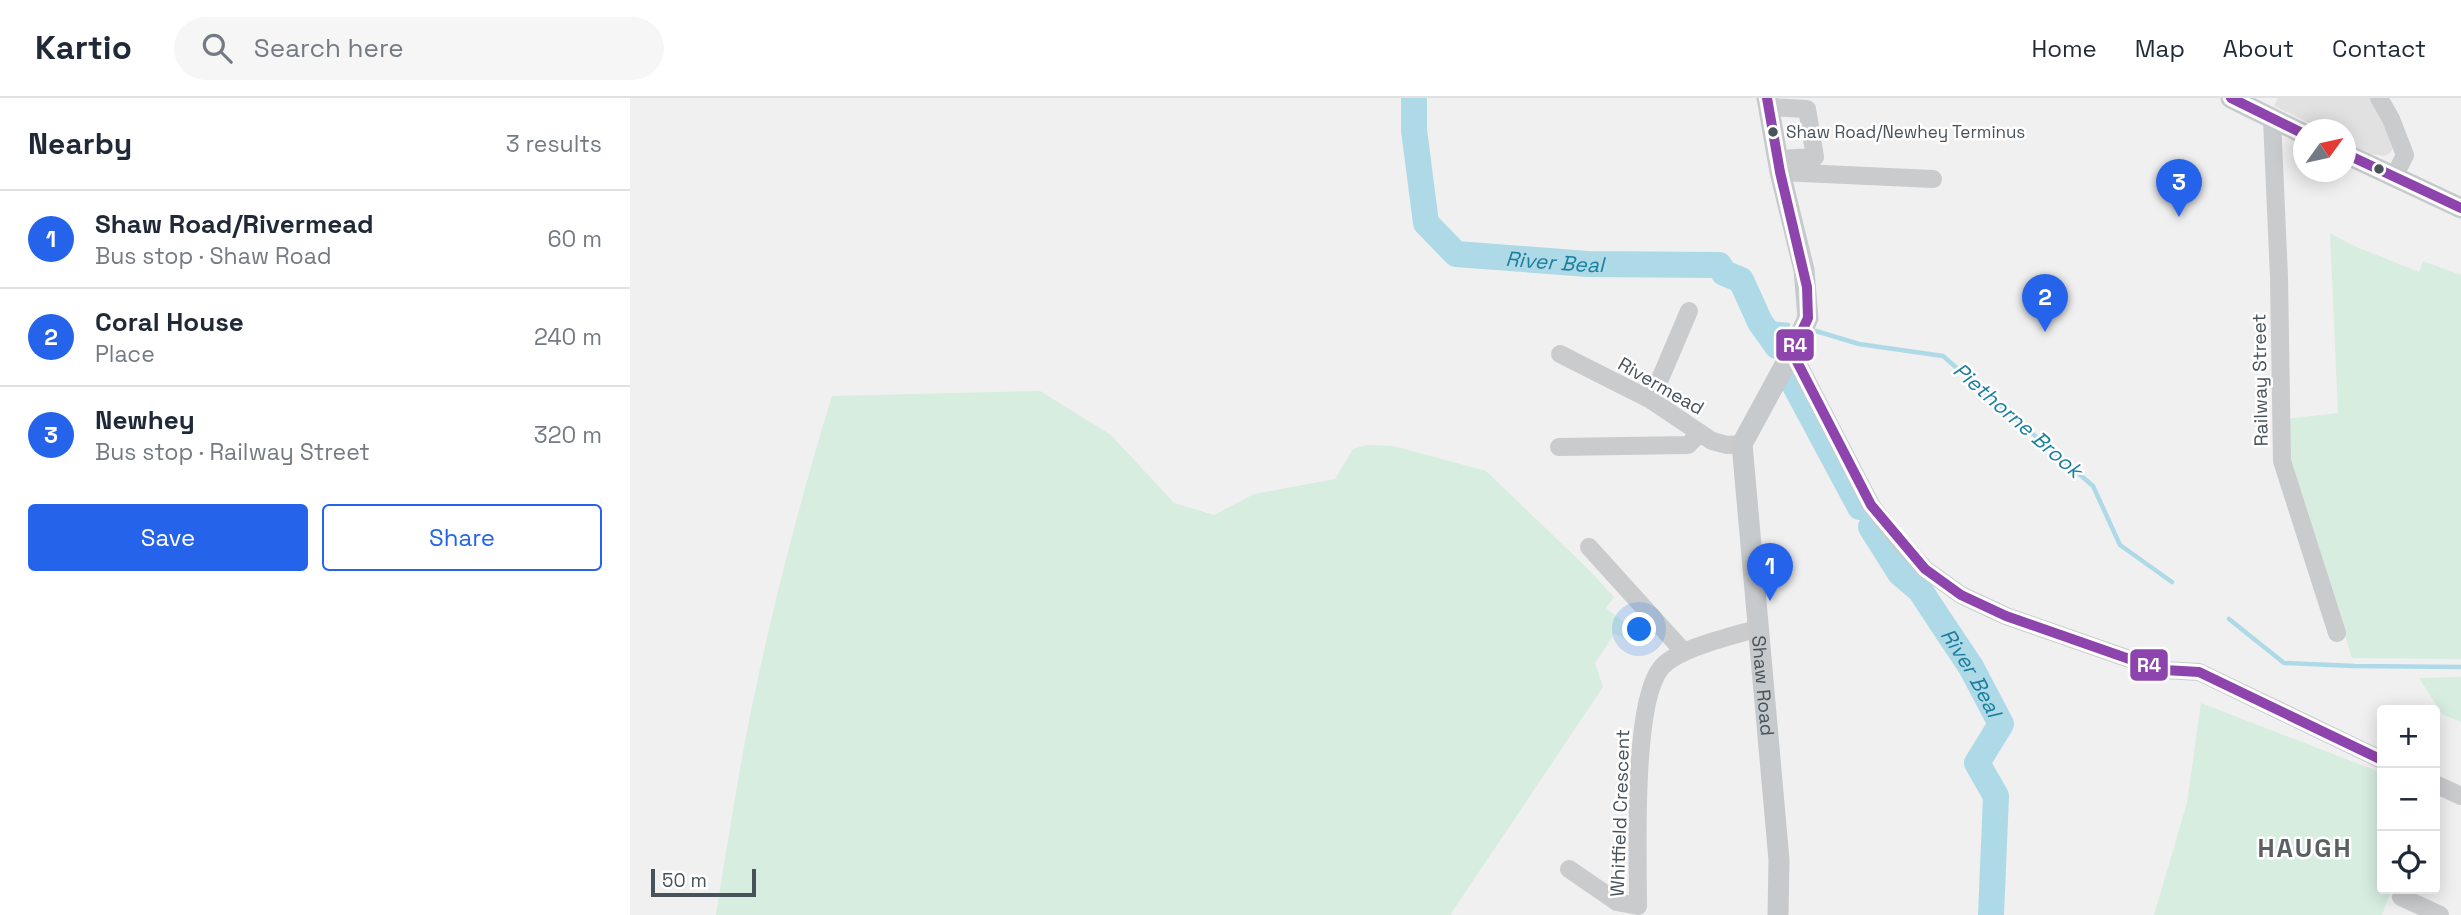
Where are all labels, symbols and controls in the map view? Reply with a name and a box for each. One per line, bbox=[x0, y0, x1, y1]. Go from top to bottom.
search box bbox=[174, 17, 664, 80]
text: Kartio bbox=[35, 27, 132, 69]
icon: search bbox=[198, 29, 236, 67]
text: Search here bbox=[254, 31, 404, 65]
text: Home bbox=[2031, 33, 2097, 64]
text: Map bbox=[2135, 33, 2185, 64]
text: About bbox=[2223, 33, 2294, 64]
text: Contact bbox=[2332, 33, 2426, 64]
north arrow bbox=[2293, 119, 2356, 182]
place label: Shaw Road/Newhey Terminus bbox=[1786, 121, 2025, 143]
text: Nearby bbox=[28, 124, 132, 163]
marker: Shaw Road/Newhey Terminus bbox=[1766, 125, 1780, 139]
text: 3 results bbox=[506, 129, 602, 159]
pin: 3 bbox=[2156, 159, 2202, 217]
unlabelled marker bbox=[2372, 162, 2386, 176]
text: Shaw Road/Rivermead bbox=[95, 207, 374, 241]
text: 1 bbox=[46, 224, 56, 254]
text: 60 m bbox=[547, 224, 602, 254]
text: Bus stop · Shaw Road bbox=[95, 241, 331, 271]
water label: River Beal bbox=[1505, 244, 1607, 278]
pin: 2 bbox=[2022, 274, 2068, 332]
text: Coral House bbox=[95, 305, 244, 339]
street label: Railway Street bbox=[2246, 314, 2274, 446]
text: 2 bbox=[44, 322, 58, 352]
text: 240 m bbox=[534, 322, 602, 352]
line badge: R4 bbox=[1775, 328, 1815, 362]
text: R4 bbox=[1783, 333, 1807, 358]
text: Place bbox=[95, 339, 155, 369]
street label: Rivermead bbox=[1613, 351, 1709, 421]
water label: Piethorne Brook bbox=[1948, 356, 2090, 485]
text: Newhey bbox=[95, 403, 195, 437]
text: 3 bbox=[44, 420, 58, 450]
text: 320 m bbox=[534, 420, 602, 450]
text: Bus stop · Railway Street bbox=[95, 437, 370, 467]
button: Save bbox=[28, 504, 308, 571]
button: Share bbox=[322, 504, 602, 571]
pin: 1 bbox=[1747, 543, 1793, 601]
your location bbox=[1622, 612, 1656, 646]
water label: River Beal bbox=[1935, 623, 2010, 724]
street label: Shaw Road bbox=[1747, 634, 1780, 737]
line badge: R4 bbox=[2129, 648, 2169, 682]
text: R4 bbox=[2137, 653, 2161, 678]
map controls bbox=[2377, 705, 2440, 894]
button: + bbox=[2377, 705, 2440, 768]
street label: Whitfield Crescent bbox=[1605, 729, 1635, 897]
button: − bbox=[2377, 768, 2440, 831]
district label: HAUGH bbox=[2257, 831, 2353, 865]
button: locate bbox=[2377, 831, 2440, 894]
scale bar bbox=[651, 866, 756, 898]
text: 50 m bbox=[662, 868, 707, 893]

